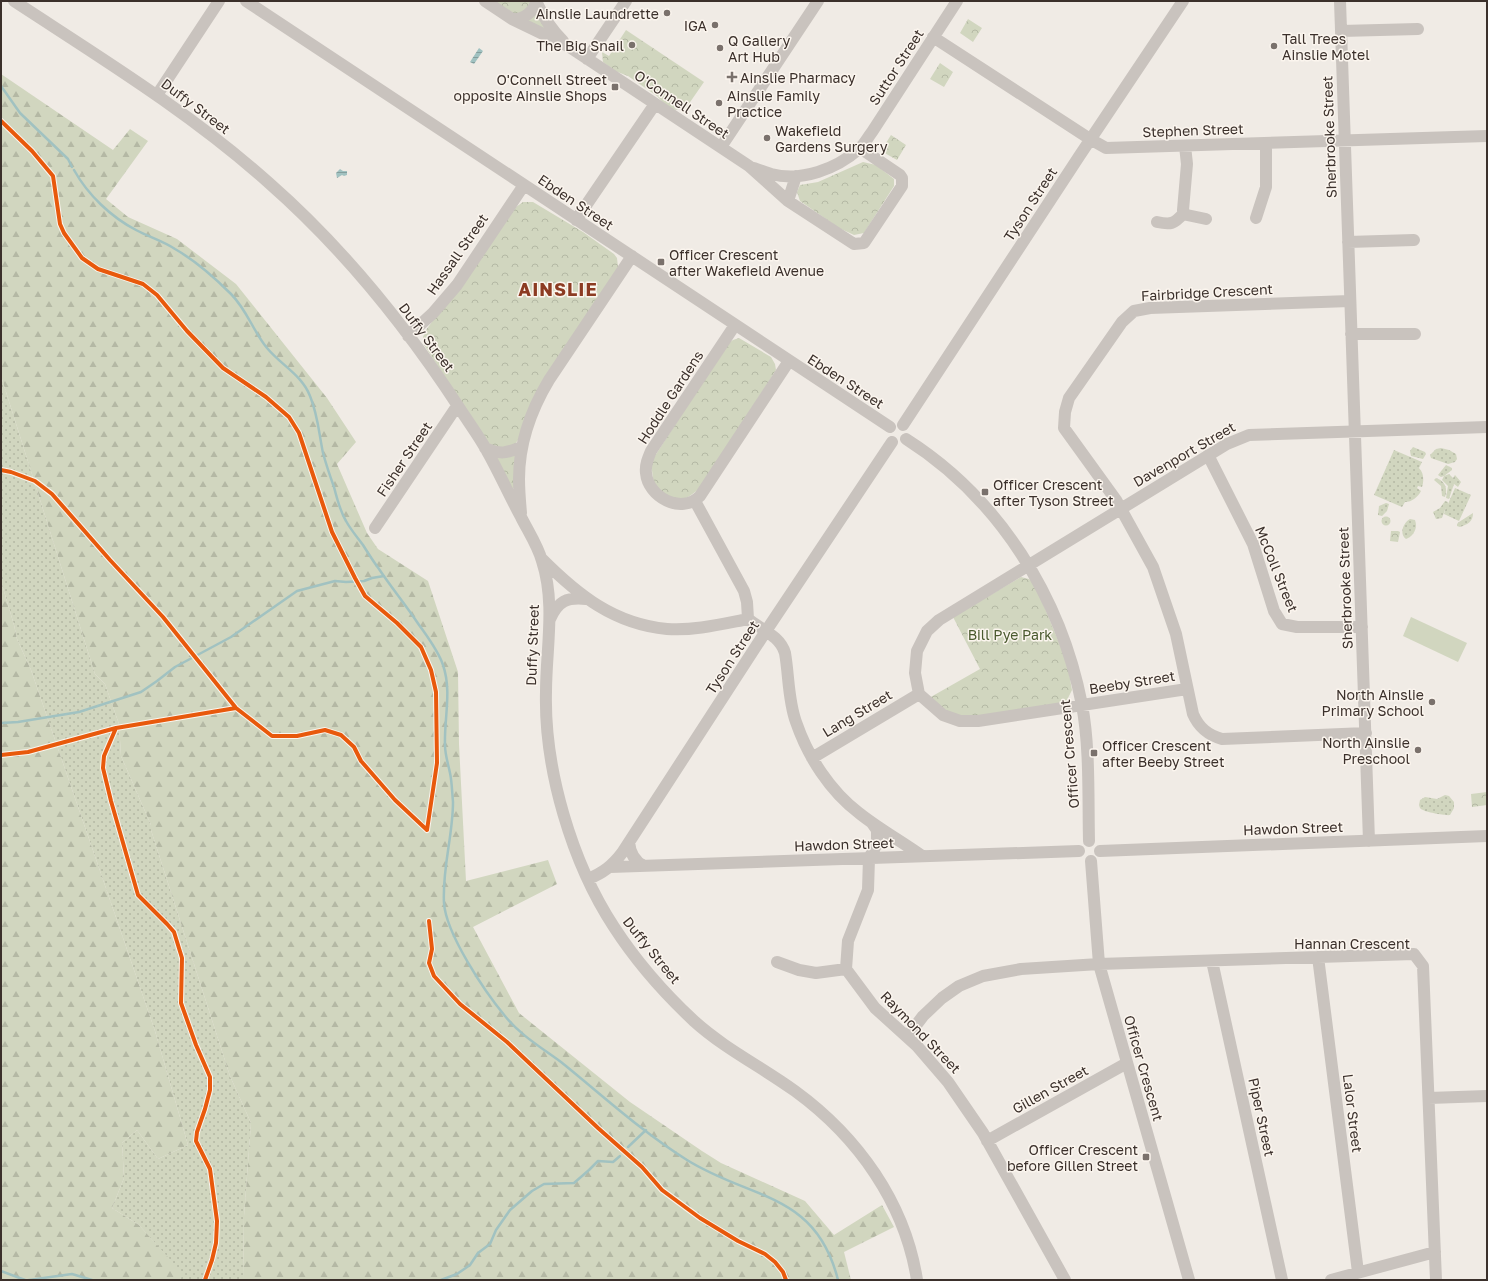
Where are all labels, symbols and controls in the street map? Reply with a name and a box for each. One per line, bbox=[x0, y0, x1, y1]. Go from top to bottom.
place label: Ainslie Laundrette bbox=[536, 5, 659, 22]
marker: Ainslie Laundrette bbox=[662, 8, 672, 18]
place label: IGA bbox=[684, 17, 708, 34]
marker: IGA bbox=[710, 20, 720, 30]
street label: Suttor Street bbox=[865, 26, 927, 108]
place label: Tall Trees Ainslie Motel bbox=[1282, 30, 1370, 63]
place label: Q Gallery Art Hub bbox=[728, 32, 790, 65]
place label: The Big Snail bbox=[536, 37, 624, 54]
marker: The Big Snail bbox=[627, 40, 637, 50]
marker: Tall Trees Ainslie Motel bbox=[1269, 41, 1279, 51]
marker: Q Gallery Art Hub bbox=[715, 43, 725, 53]
street label: O'Connell Street bbox=[631, 66, 733, 142]
place label: Ainslie Pharmacy bbox=[740, 69, 856, 86]
place label: O'Connell Street opposite Ainslie Shops bbox=[454, 71, 607, 104]
marker: Ainslie Pharmacy bbox=[727, 72, 737, 82]
street label: Duffy Street bbox=[158, 75, 234, 137]
street label: Sherbrooke Street bbox=[1318, 75, 1340, 199]
marker: O'Connell Street opposite Ainslie Shops bbox=[610, 82, 620, 92]
place label: Ainslie Family Practice bbox=[727, 87, 820, 120]
marker: Ainslie Family Practice bbox=[714, 98, 724, 108]
street label: Stephen Street bbox=[1142, 120, 1244, 140]
place label: Wakefield Gardens Surgery bbox=[775, 122, 888, 155]
marker: Wakefield Gardens Surgery bbox=[762, 133, 772, 143]
street label: Tyson Street bbox=[1000, 164, 1060, 244]
street label: Ebden Street bbox=[535, 171, 617, 233]
street label: Hassall Street bbox=[423, 210, 491, 298]
place label: Officer Crescent after Wakefield Avenue bbox=[669, 246, 824, 279]
marker: Officer Crescent after Wakefield Avenue bbox=[656, 257, 666, 267]
district label: AINSLIE bbox=[518, 278, 598, 300]
street label: Fairbridge Crescent bbox=[1141, 280, 1273, 304]
street label: Duffy Street bbox=[396, 299, 458, 375]
street label: Hoddle Gardens bbox=[633, 347, 707, 447]
street label: Ebden Street bbox=[805, 350, 887, 412]
street label: Fisher Street bbox=[373, 418, 435, 500]
street label: Davenport Street bbox=[1130, 418, 1238, 490]
place label: Officer Crescent after Tyson Street bbox=[993, 476, 1114, 509]
marker: Officer Crescent after Tyson Street bbox=[980, 487, 990, 497]
street label: McColl Street bbox=[1252, 523, 1302, 615]
street label: Sherbrooke Street bbox=[1334, 526, 1356, 650]
street label: Duffy Street bbox=[522, 604, 542, 686]
street label: Tyson Street bbox=[702, 617, 762, 697]
park label: Bill Pye Park bbox=[968, 626, 1052, 643]
street label: Beeby Street bbox=[1088, 667, 1176, 697]
street label: Lang Street bbox=[819, 686, 895, 740]
place label: North Ainslie Primary School bbox=[1322, 686, 1424, 719]
marker: North Ainslie Primary School bbox=[1427, 697, 1437, 707]
street label: Officer Crescent bbox=[1056, 699, 1082, 809]
place label: North Ainslie Preschool bbox=[1322, 734, 1410, 767]
place label: Officer Crescent after Beeby Street bbox=[1102, 737, 1225, 770]
marker: North Ainslie Preschool bbox=[1413, 745, 1423, 755]
marker: Officer Crescent after Beeby Street bbox=[1089, 748, 1099, 758]
street label: Hawdon Street bbox=[1243, 818, 1343, 838]
street label: Hawdon Street bbox=[794, 834, 894, 854]
street label: Duffy Street bbox=[620, 913, 684, 987]
street label: Hannan Crescent bbox=[1294, 935, 1410, 952]
street label: Raymond Street bbox=[877, 987, 965, 1077]
street label: Officer Crescent bbox=[1121, 1013, 1167, 1123]
street label: Gillen Street bbox=[1009, 1061, 1091, 1117]
street label: Lalor Street bbox=[1340, 1073, 1366, 1153]
street label: Piper Street bbox=[1245, 1076, 1279, 1158]
place label: Officer Crescent before Gillen Street bbox=[1007, 1141, 1138, 1174]
marker: Officer Crescent before Gillen Street bbox=[1141, 1152, 1151, 1162]

